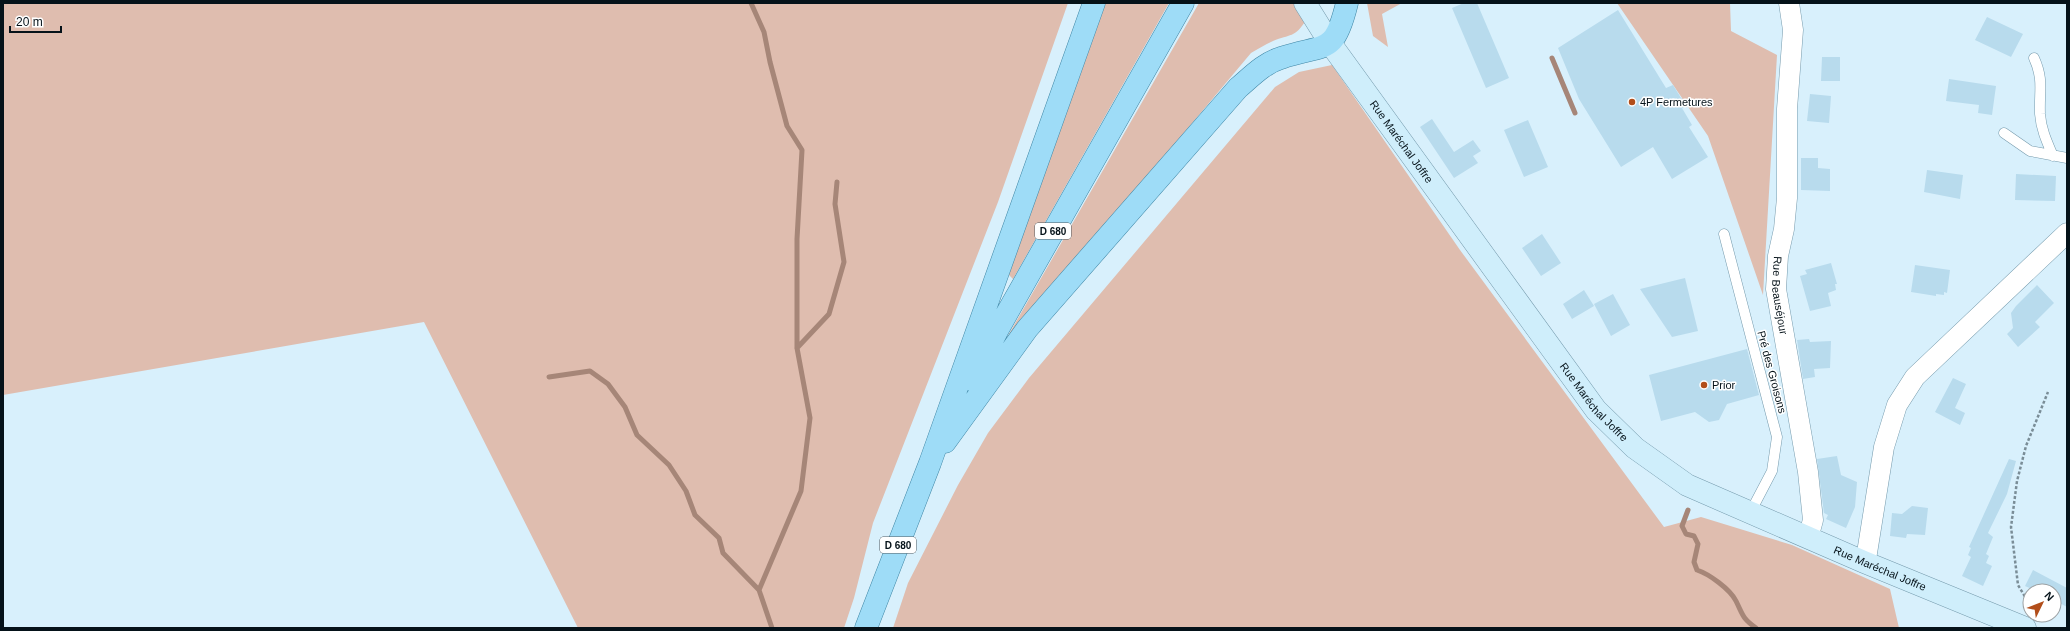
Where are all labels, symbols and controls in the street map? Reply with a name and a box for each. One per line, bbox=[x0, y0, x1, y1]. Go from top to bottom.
scale bar bbox=[10, 8, 61, 34]
text: 20 m bbox=[16, 15, 43, 29]
place label: 4P Fermetures bbox=[1640, 96, 1713, 108]
marker: 4P Fermetures bbox=[1627, 97, 1637, 107]
street label: Rue Maréchal Joffre bbox=[1368, 98, 1435, 185]
road number: D 680 bbox=[1035, 223, 1071, 239]
street label: Rue Beauséjour bbox=[1770, 256, 1790, 336]
street label: Pré des Groisons bbox=[1755, 329, 1789, 415]
street label: Rue Maréchal Joffre bbox=[1558, 360, 1630, 444]
place label: Prior bbox=[1712, 379, 1736, 391]
marker: Prior bbox=[1699, 380, 1709, 390]
road number: D 680 bbox=[880, 537, 916, 553]
street label: Rue Maréchal Joffre bbox=[1832, 544, 1928, 593]
north arrow bbox=[2022, 583, 2062, 623]
text: N bbox=[2042, 589, 2056, 603]

